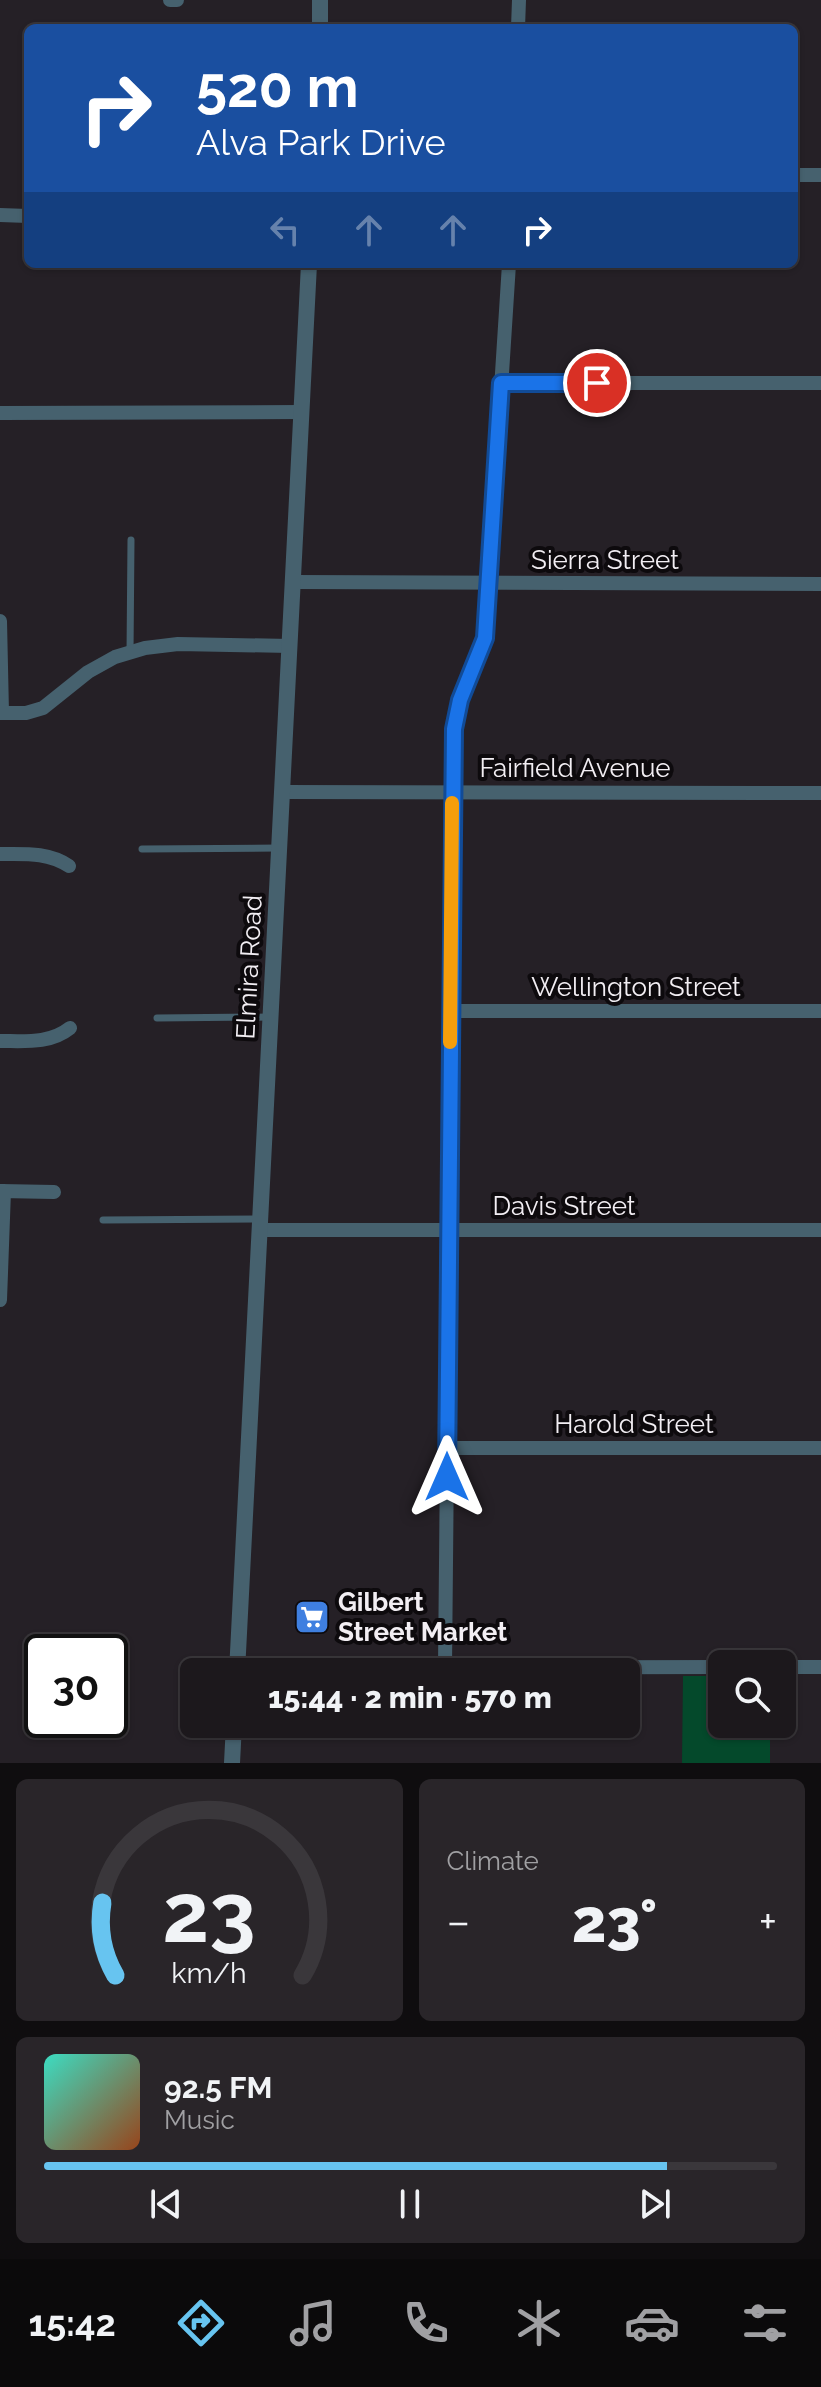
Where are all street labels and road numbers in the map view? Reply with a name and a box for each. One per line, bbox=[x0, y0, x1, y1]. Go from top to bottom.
street label: Sierra Street bbox=[531, 545, 679, 575]
street label: Fairfield Avenue bbox=[479, 753, 671, 783]
street label: Elmira Road bbox=[230, 894, 268, 1040]
street label: Wellington Street bbox=[531, 972, 741, 1002]
street label: Davis Street bbox=[492, 1191, 636, 1221]
street label: Harold Street bbox=[554, 1409, 714, 1439]

